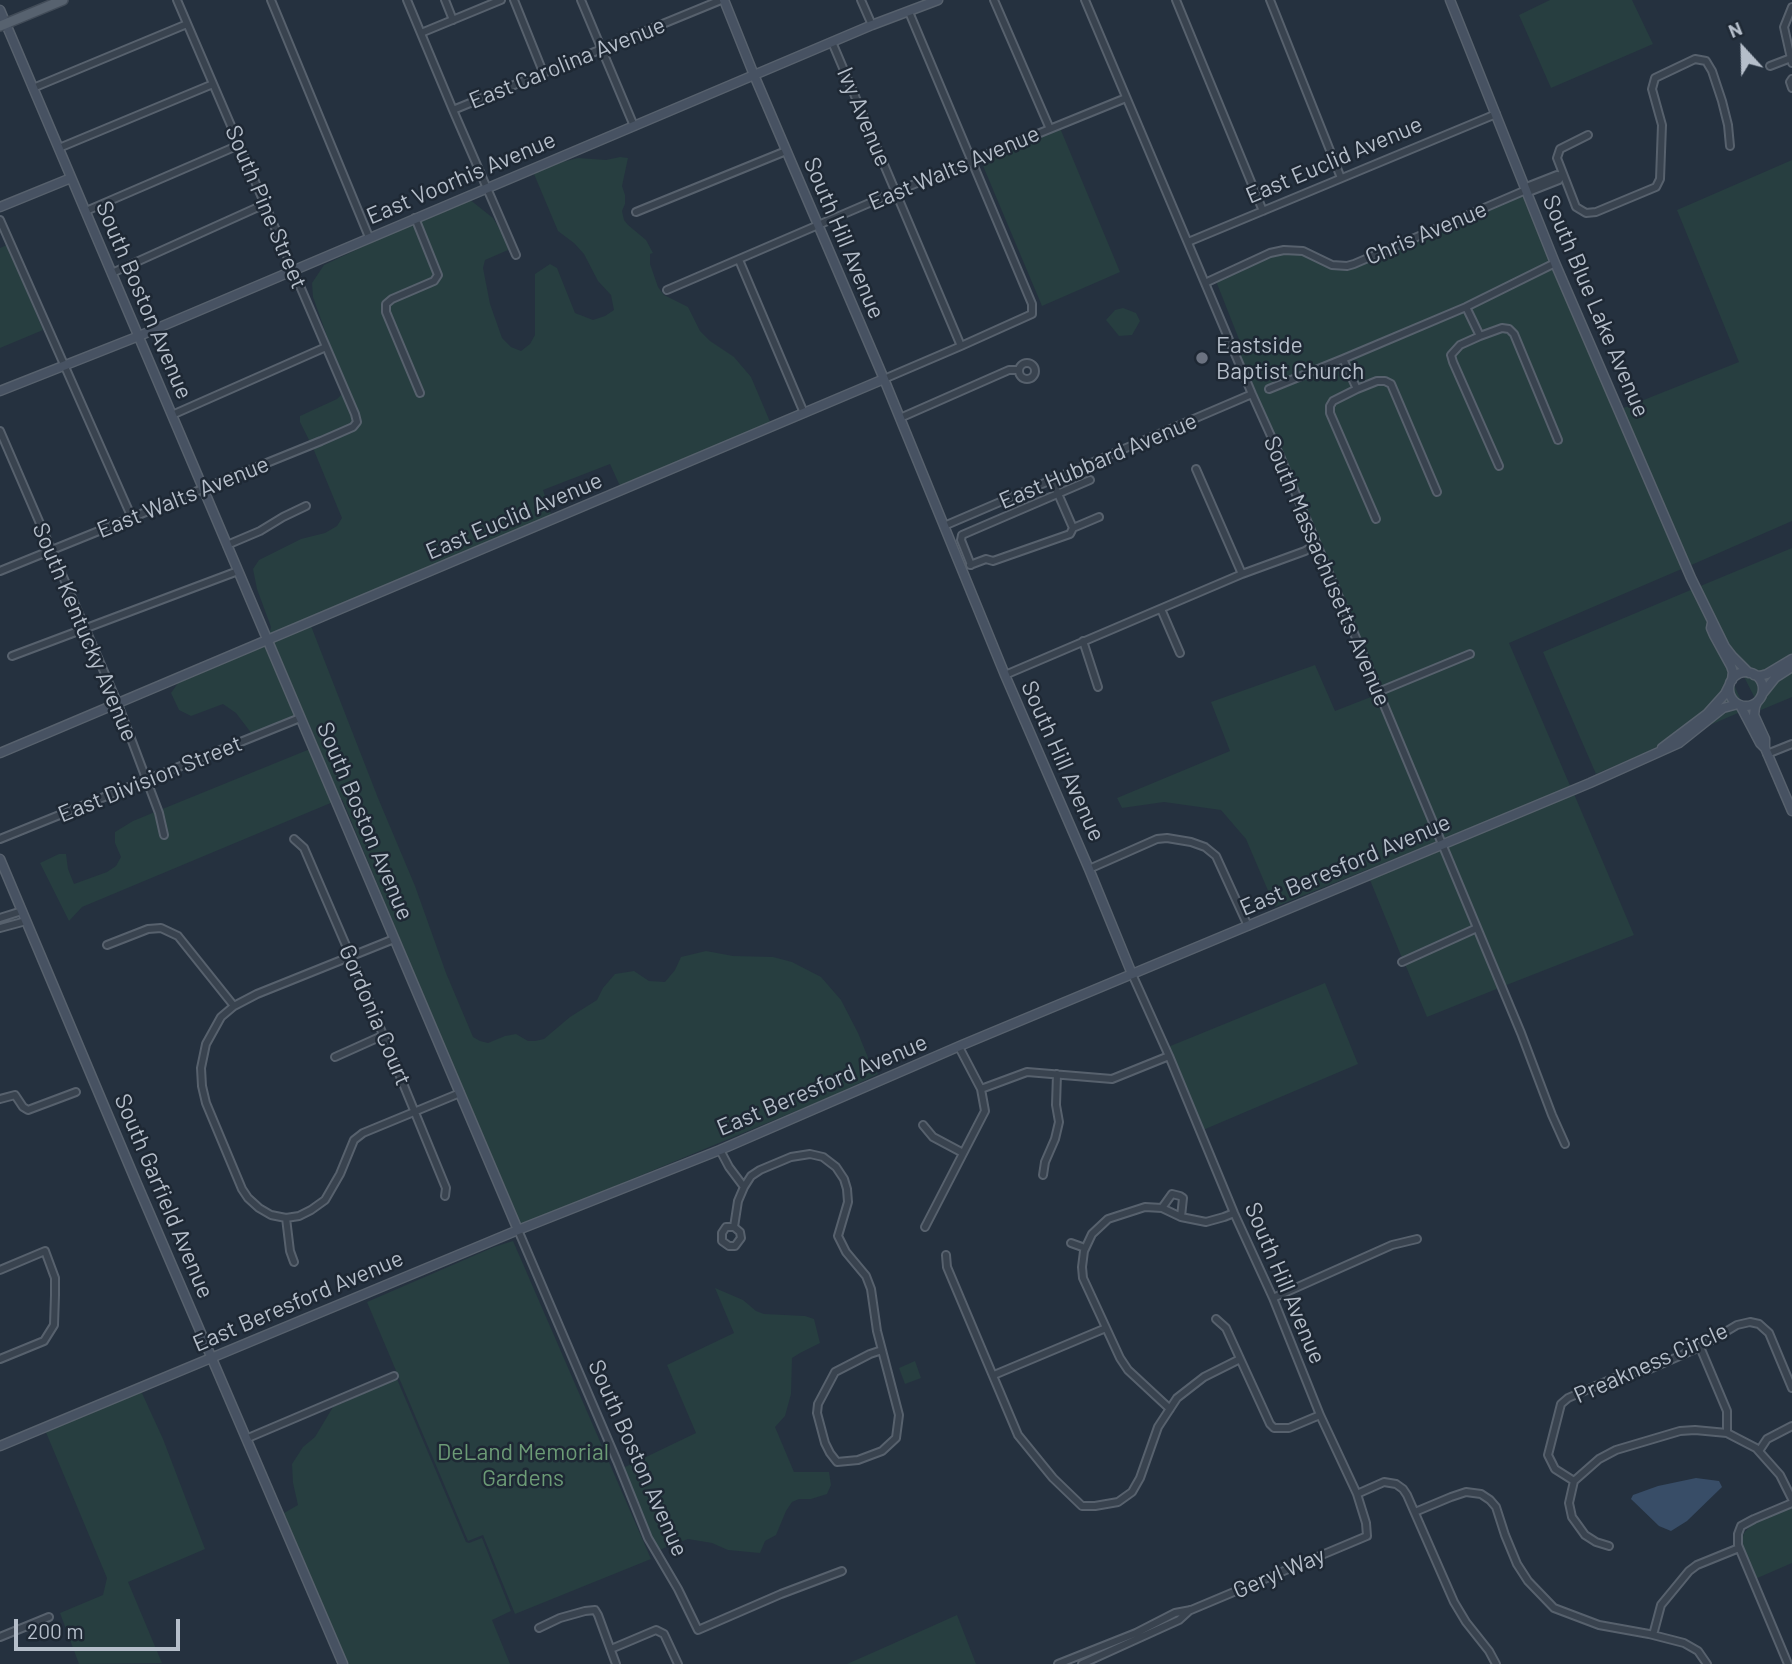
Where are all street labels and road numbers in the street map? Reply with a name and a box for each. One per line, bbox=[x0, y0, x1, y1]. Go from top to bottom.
street label: East Carolina Avenue bbox=[465, 11, 669, 115]
street label: Ivy Avenue bbox=[831, 63, 897, 171]
street label: East Euclid Avenue bbox=[1241, 110, 1427, 210]
street label: East Walts Avenue bbox=[864, 120, 1044, 216]
street label: South Pine Street bbox=[219, 121, 313, 293]
street label: East Voorhis Avenue bbox=[362, 126, 560, 230]
street label: South Hill Avenue bbox=[798, 153, 890, 323]
street label: South Blue Lake Avenue bbox=[1537, 191, 1655, 421]
street label: Chris Avenue bbox=[1361, 195, 1491, 271]
street label: South Boston Avenue bbox=[90, 197, 198, 403]
street label: East Hubbard Avenue bbox=[995, 407, 1201, 515]
street label: South Massachusetts Avenue bbox=[1257, 432, 1397, 710]
street label: East Walts Avenue bbox=[93, 450, 273, 544]
street label: East Euclid Avenue bbox=[421, 466, 607, 566]
street label: South Kentucky Avenue bbox=[26, 519, 144, 745]
street label: South Hill Avenue bbox=[1015, 676, 1111, 846]
street label: South Boston Avenue bbox=[311, 718, 419, 924]
street label: East Division Street bbox=[54, 730, 246, 828]
street label: East Beresford Avenue bbox=[1236, 808, 1454, 922]
street label: Gordonia Court bbox=[333, 940, 417, 1090]
street label: East Beresford Avenue bbox=[713, 1028, 931, 1142]
street label: South Garfield Avenue bbox=[108, 1090, 220, 1302]
street label: South Hill Avenue bbox=[1239, 1198, 1331, 1368]
street label: East Beresford Avenue bbox=[189, 1244, 407, 1358]
street label: Preakness Circle bbox=[1570, 1317, 1732, 1409]
street label: South Boston Avenue bbox=[582, 1355, 694, 1561]
street label: Geryl Way bbox=[1229, 1541, 1329, 1605]

